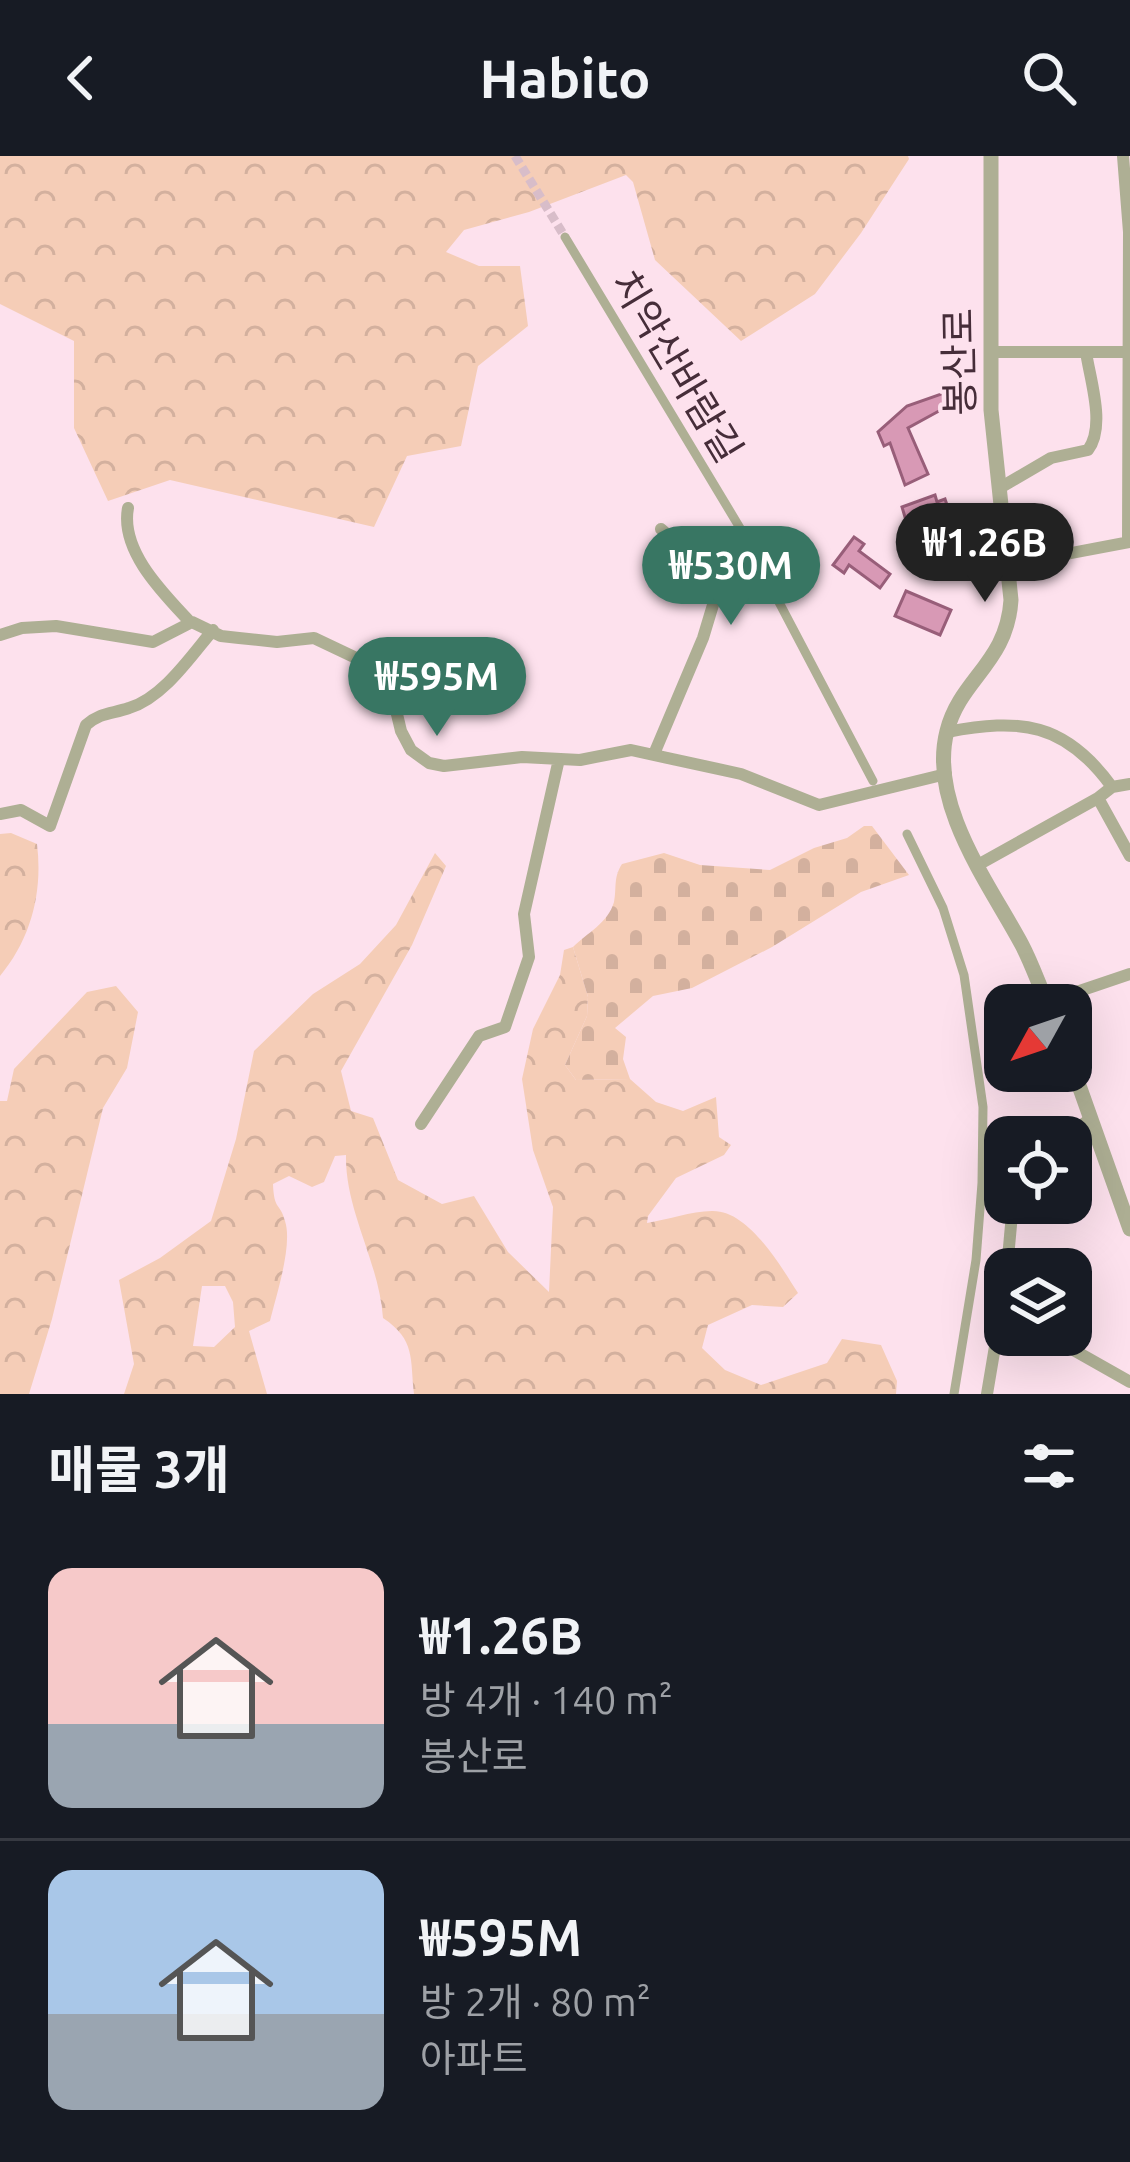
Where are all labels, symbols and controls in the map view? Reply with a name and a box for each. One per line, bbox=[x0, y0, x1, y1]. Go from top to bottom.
icon: back bbox=[48, 45, 114, 111]
icon: search bbox=[1016, 45, 1082, 111]
text: Habito bbox=[480, 48, 650, 108]
street label: 치악산바람길 bbox=[604, 262, 751, 469]
street label: 봉산로 bbox=[936, 308, 981, 416]
pin: ₩1.26B bbox=[887, 503, 1083, 605]
text: ₩1.26B bbox=[923, 520, 1047, 563]
pin: ₩530M bbox=[647, 526, 815, 628]
text: ₩530M bbox=[669, 543, 793, 586]
pin: ₩595M bbox=[353, 637, 521, 739]
text: ₩595M bbox=[375, 654, 499, 697]
north arrow bbox=[984, 984, 1092, 1092]
map controls bbox=[984, 984, 1092, 1356]
button: locate bbox=[984, 1116, 1092, 1224]
button: layers bbox=[984, 1248, 1092, 1356]
icon: filters bbox=[1016, 1433, 1082, 1499]
text: 매물 3개 bbox=[48, 1440, 230, 1498]
text: ₩1.26B bbox=[420, 1606, 583, 1664]
icon: home bbox=[144, 1616, 288, 1760]
text: 방 4개 · 140 m² bbox=[420, 1678, 673, 1721]
text: 봉산로 bbox=[420, 1734, 528, 1777]
text: ₩595M bbox=[420, 1908, 582, 1966]
icon: home bbox=[144, 1918, 288, 2062]
text: 방 2개 · 80 m² bbox=[420, 1980, 651, 2023]
text: 아파트 bbox=[420, 2036, 528, 2079]

